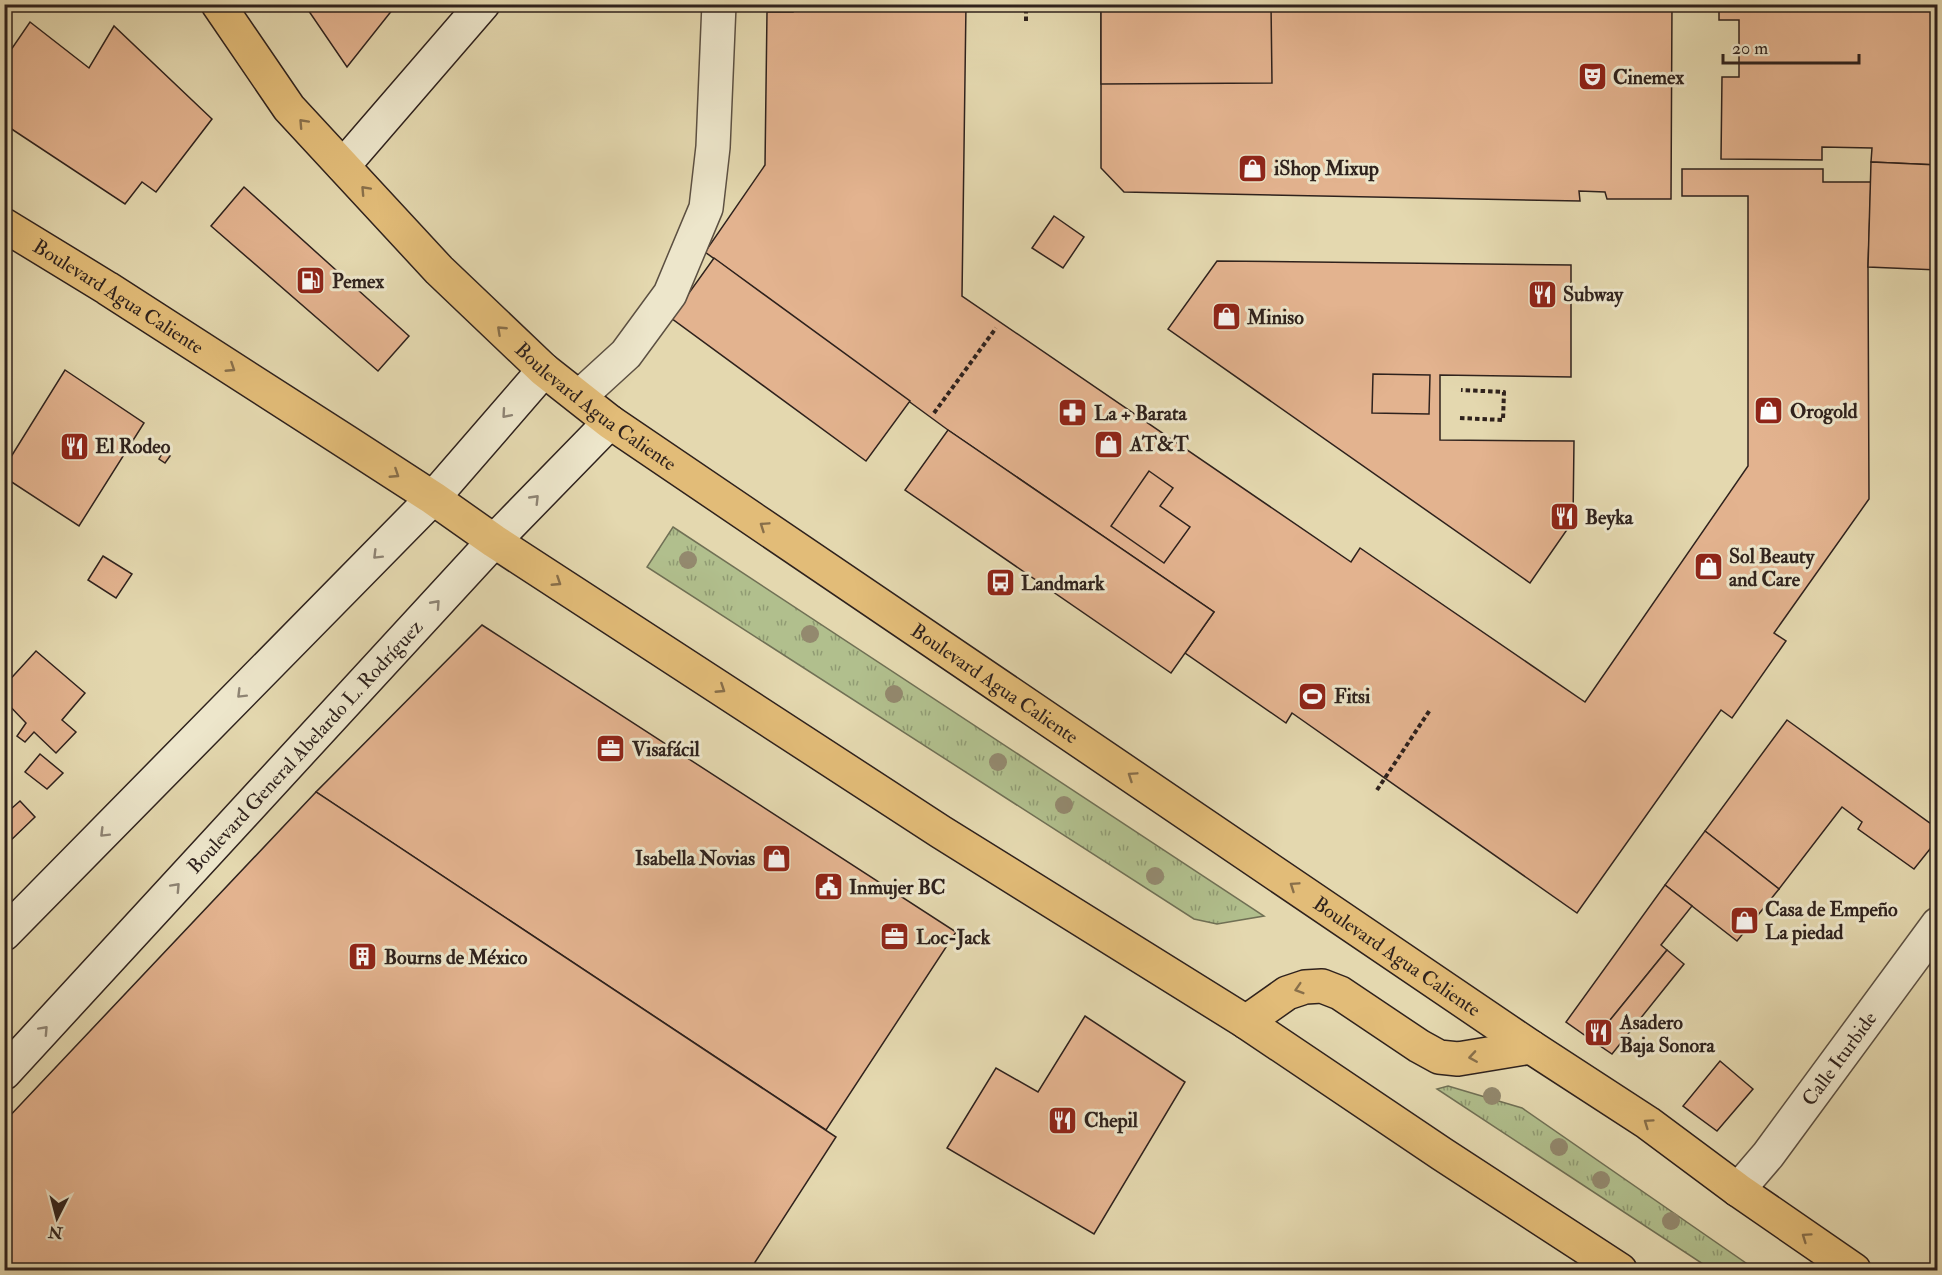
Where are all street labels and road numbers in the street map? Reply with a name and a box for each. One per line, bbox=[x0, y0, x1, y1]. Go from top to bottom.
street label: Boulevard Agua Caliente bbox=[28, 234, 208, 360]
street label: Boulevard Agua Caliente bbox=[510, 337, 681, 476]
street label: Boulevard General Abelardo L. Rodríguez bbox=[182, 614, 429, 879]
street label: Boulevard Agua Caliente bbox=[906, 618, 1083, 749]
street label: Boulevard Agua Caliente bbox=[1308, 891, 1485, 1022]
street label: Calle Iturbide bbox=[1797, 1007, 1882, 1111]

